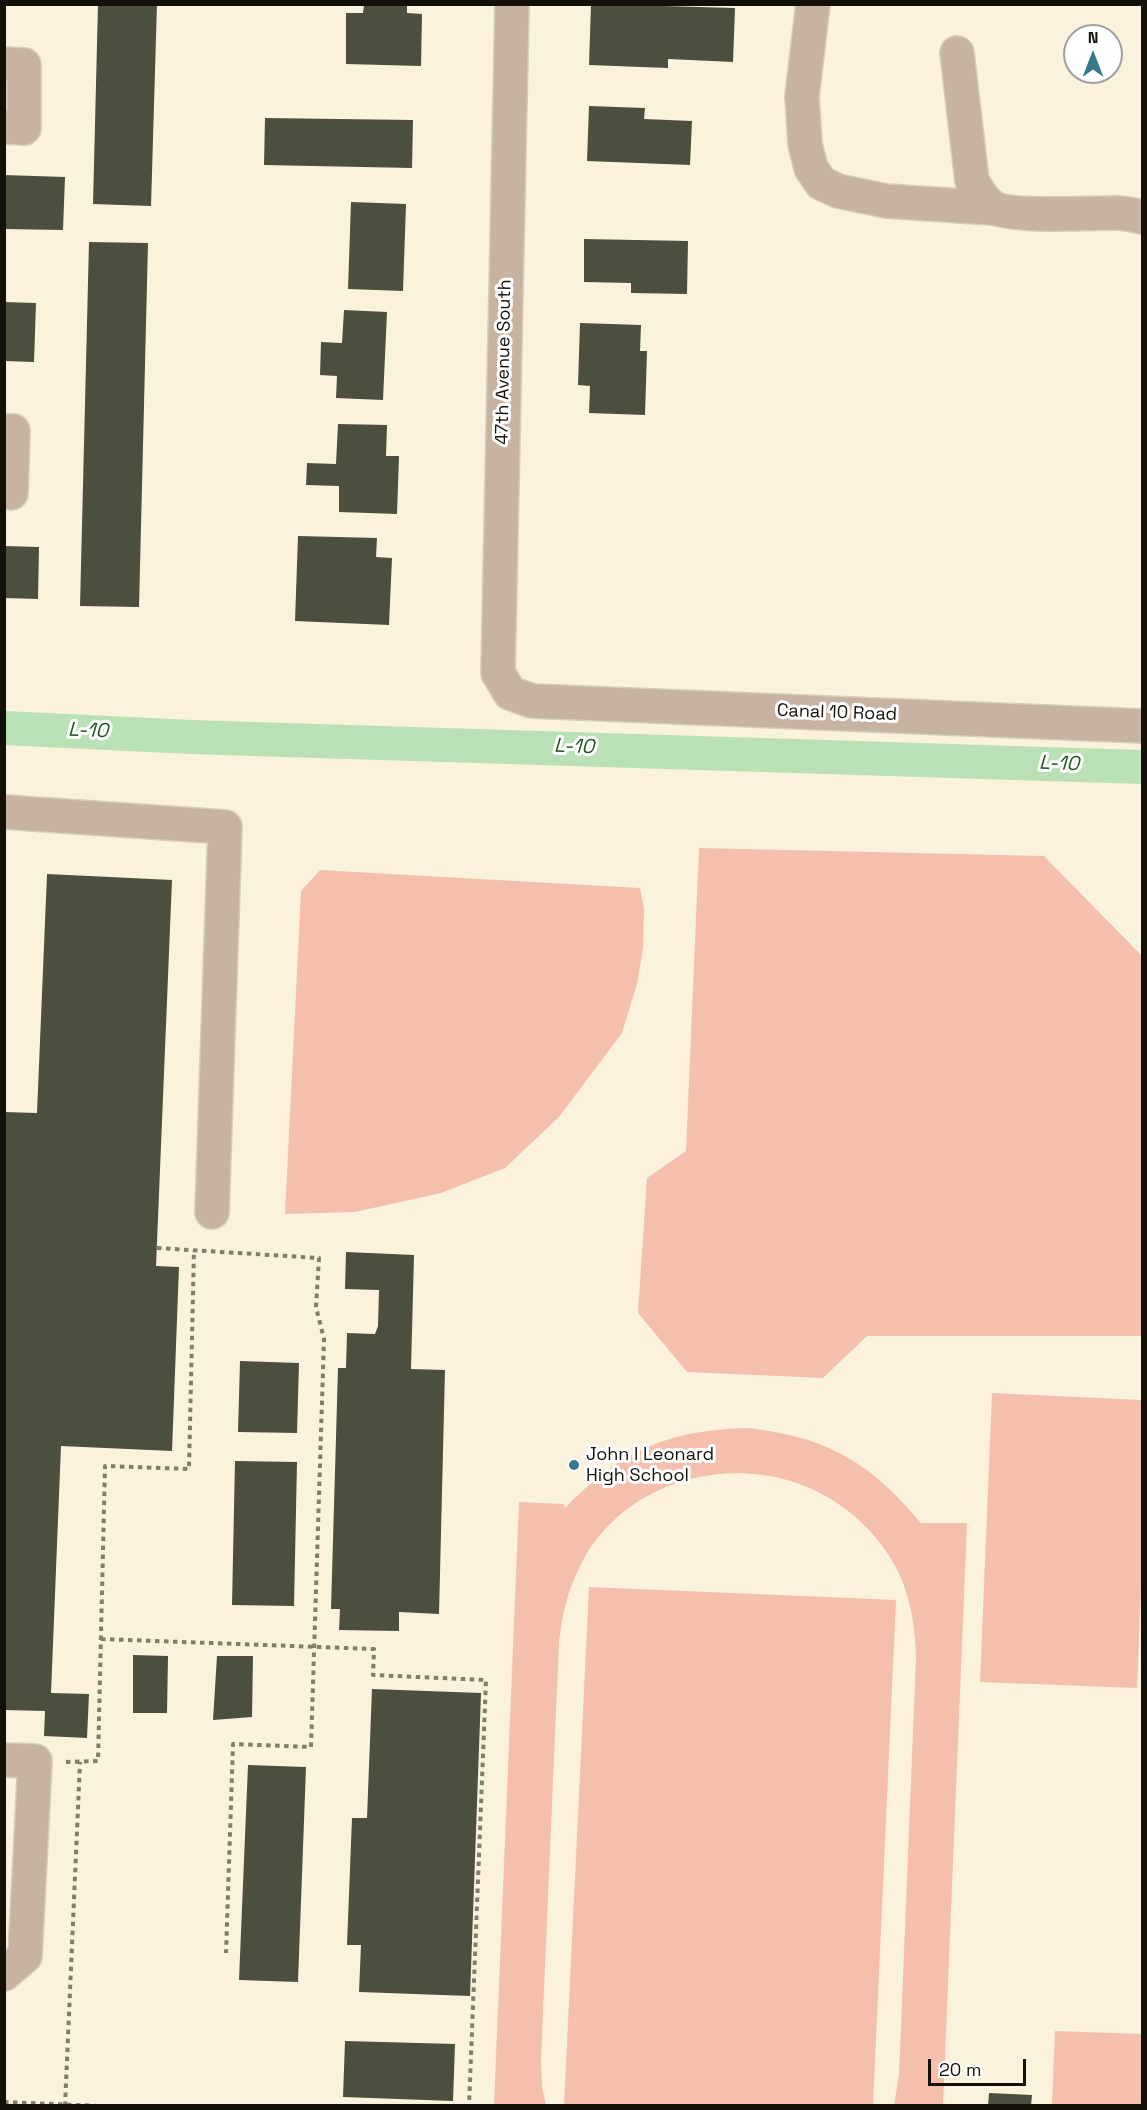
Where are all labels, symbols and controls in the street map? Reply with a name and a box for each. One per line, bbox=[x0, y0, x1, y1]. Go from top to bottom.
north arrow bbox=[1063, 24, 1123, 84]
text: N bbox=[1088, 27, 1098, 48]
street label: 47th Avenue South bbox=[492, 279, 516, 445]
street label: Canal 10 Road bbox=[777, 700, 897, 726]
water label: L-10 bbox=[67, 718, 109, 744]
water label: L-10 bbox=[553, 734, 595, 760]
water label: L-10 bbox=[1038, 751, 1080, 777]
place label: John I Leonard High School bbox=[586, 1444, 714, 1486]
marker: John I Leonard High School bbox=[567, 1458, 581, 1472]
scale bar bbox=[931, 2047, 1028, 2085]
text: 20 m bbox=[939, 2058, 982, 2081]

